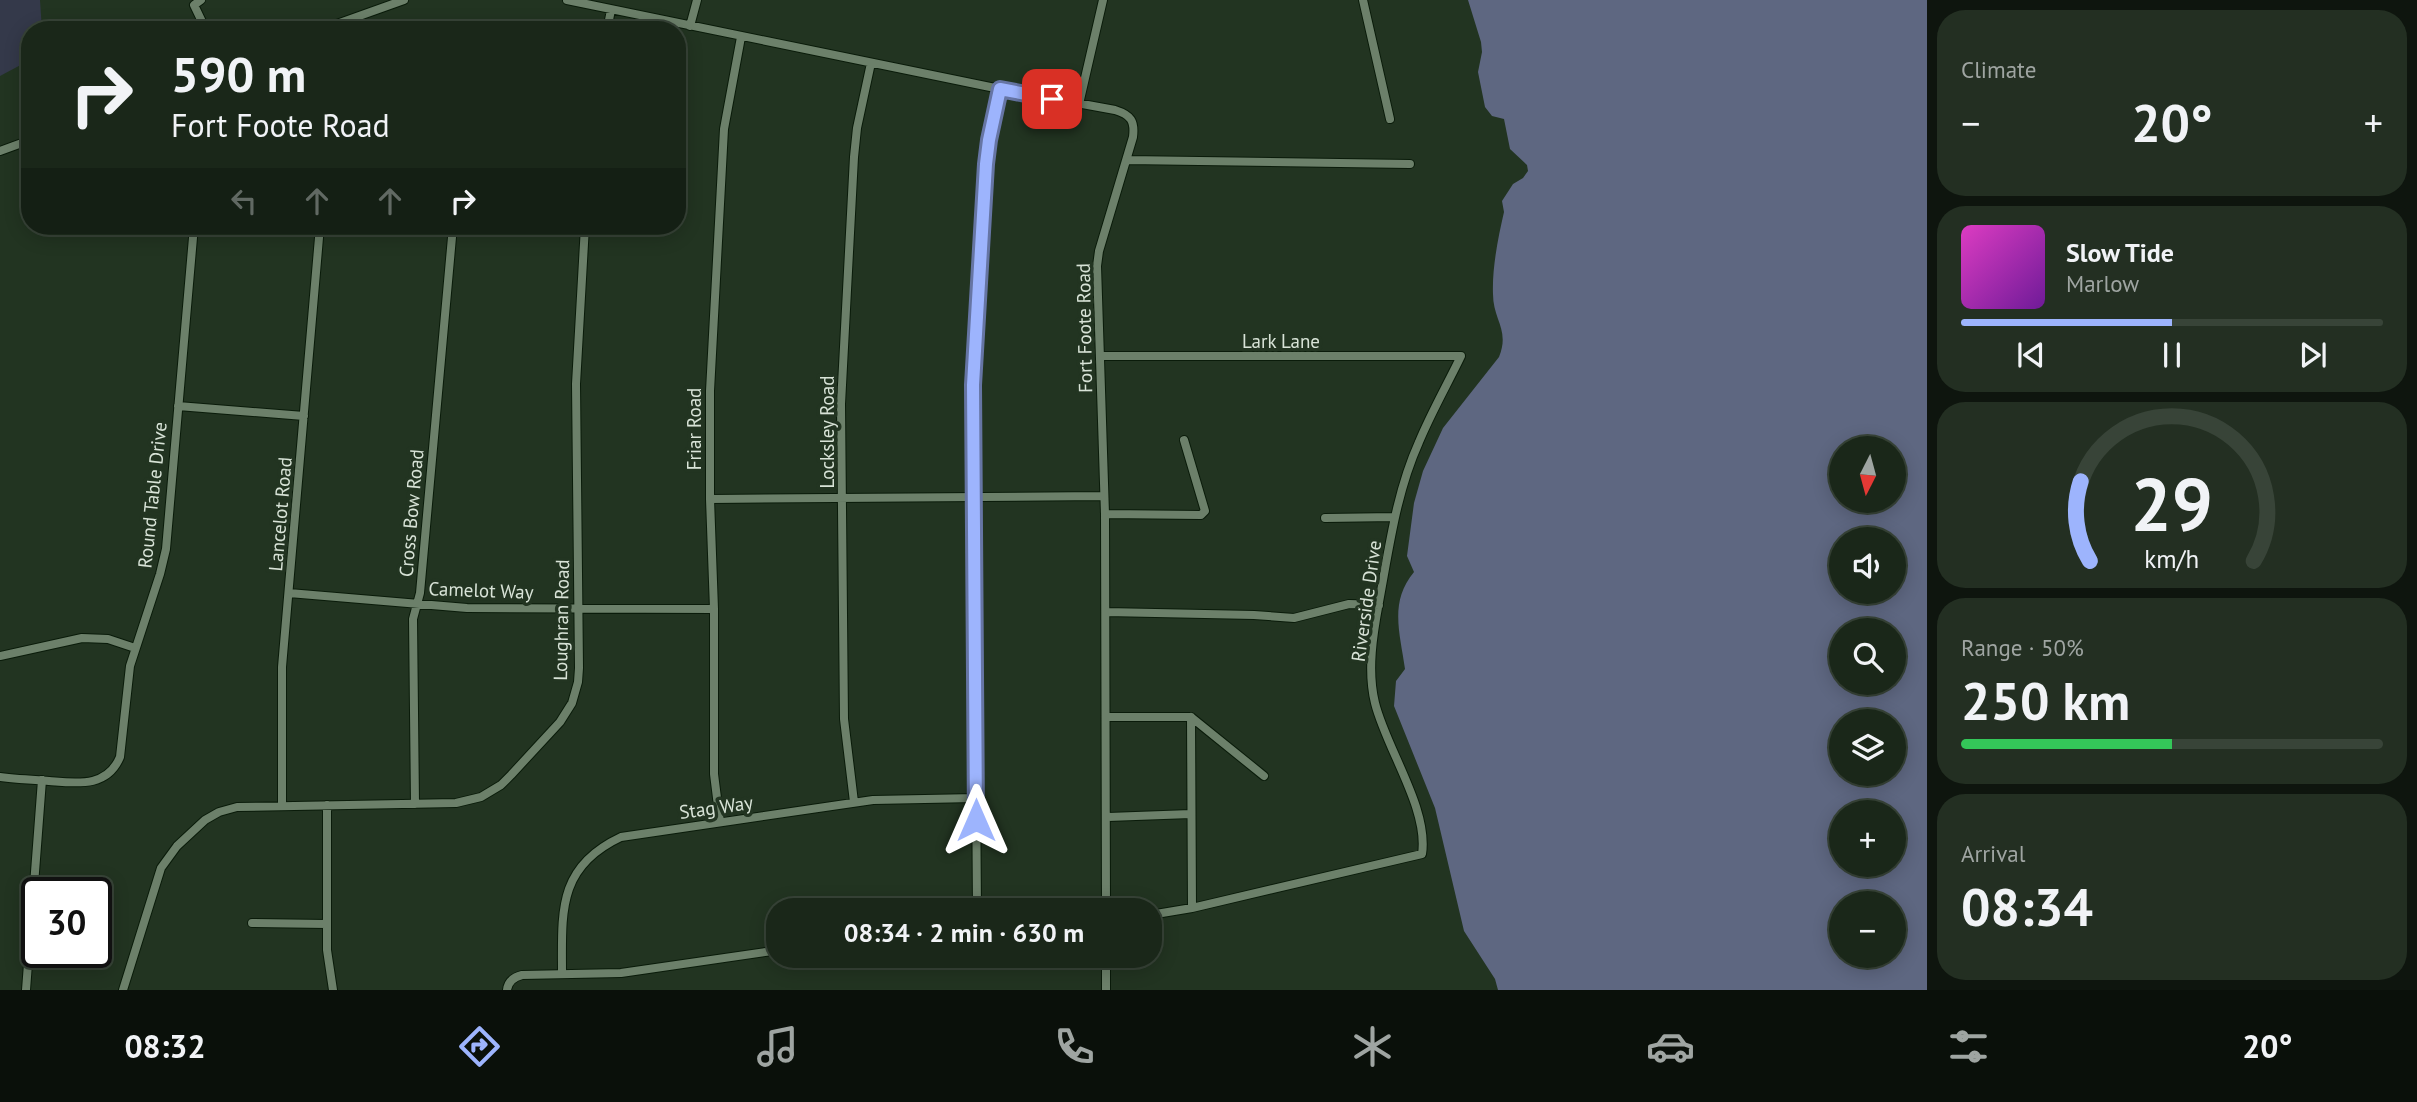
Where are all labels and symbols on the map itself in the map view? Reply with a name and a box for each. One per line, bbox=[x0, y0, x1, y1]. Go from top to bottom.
pin bbox=[1022, 69, 1082, 129]
street label: Fort Foote Road bbox=[1071, 263, 1097, 393]
street label: Lark Lane bbox=[1242, 329, 1320, 353]
street label: Locksley Road bbox=[815, 376, 839, 488]
street label: Friar Road bbox=[682, 388, 706, 470]
street label: Round Table Drive bbox=[132, 421, 172, 569]
north arrow bbox=[1829, 436, 1906, 513]
street label: Cross Bow Road bbox=[393, 448, 429, 578]
street label: Lancelot Road bbox=[263, 456, 297, 572]
street label: Riverside Drive bbox=[1346, 539, 1386, 663]
street label: Loughran Road bbox=[548, 559, 574, 681]
street label: Camelot Way bbox=[428, 576, 534, 604]
position arrow bbox=[939, 783, 1013, 857]
street label: Stag Way bbox=[678, 790, 754, 824]
speed limit sign: 30 bbox=[21, 877, 112, 968]

